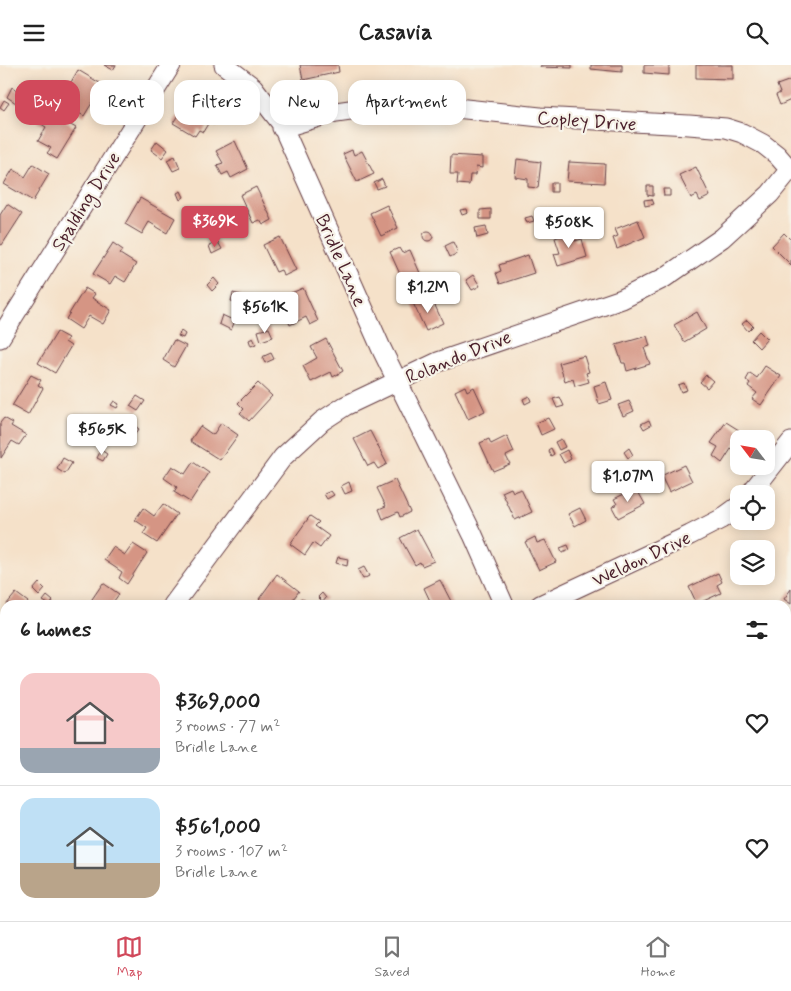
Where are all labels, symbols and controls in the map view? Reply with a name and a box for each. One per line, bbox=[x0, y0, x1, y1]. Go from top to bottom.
icon: menu bbox=[20, 19, 48, 47]
text: Casavia bbox=[358, 19, 433, 47]
icon: search bbox=[743, 19, 771, 47]
chip: Buy bbox=[15, 80, 80, 125]
chip: Rent bbox=[90, 80, 164, 125]
chip: Filters bbox=[174, 80, 260, 125]
chip: New bbox=[270, 80, 338, 125]
chip: Apartment bbox=[348, 80, 466, 125]
street label: Copley Drive bbox=[536, 106, 637, 138]
street label: Spalding Drive bbox=[46, 148, 128, 257]
pin: $369K bbox=[180, 205, 250, 248]
pin: $508K bbox=[534, 207, 604, 249]
text: $369K bbox=[192, 211, 238, 232]
street label: Bridle Lane bbox=[309, 211, 372, 311]
text: $508K bbox=[545, 212, 593, 233]
pin: $1.2M bbox=[393, 271, 463, 314]
text: $1.2M bbox=[407, 277, 449, 298]
pin: $561K bbox=[230, 291, 300, 334]
text: $561K bbox=[242, 297, 288, 318]
street label: Rolando Drive bbox=[402, 325, 515, 390]
pin: $565K bbox=[67, 413, 137, 456]
text: $565K bbox=[78, 419, 126, 440]
north arrow bbox=[730, 430, 775, 475]
map controls bbox=[730, 430, 775, 585]
pin: $1.07M bbox=[587, 461, 669, 503]
text: $1.07M bbox=[603, 466, 653, 487]
button: locate bbox=[730, 485, 775, 530]
street label: Weldon Drive bbox=[588, 526, 695, 593]
button: layers bbox=[730, 540, 775, 585]
text: 6 homes bbox=[20, 616, 91, 644]
icon: filters bbox=[743, 616, 771, 644]
text: $369,000 bbox=[175, 688, 260, 716]
icon: home bbox=[60, 693, 120, 753]
icon: heart bbox=[743, 709, 771, 737]
text: 3 rooms · 77 m² bbox=[175, 716, 280, 737]
text: Bridle Lane bbox=[175, 737, 258, 758]
text: $561,000 bbox=[175, 813, 261, 841]
icon: home bbox=[60, 818, 120, 878]
icon: heart bbox=[743, 834, 771, 862]
text: 3 rooms · 107 m² bbox=[175, 841, 288, 862]
text: Bridle Lane bbox=[175, 862, 258, 883]
tab: Map bbox=[115, 933, 143, 981]
tab: Saved bbox=[374, 933, 410, 981]
tab: Home bbox=[641, 933, 676, 981]

